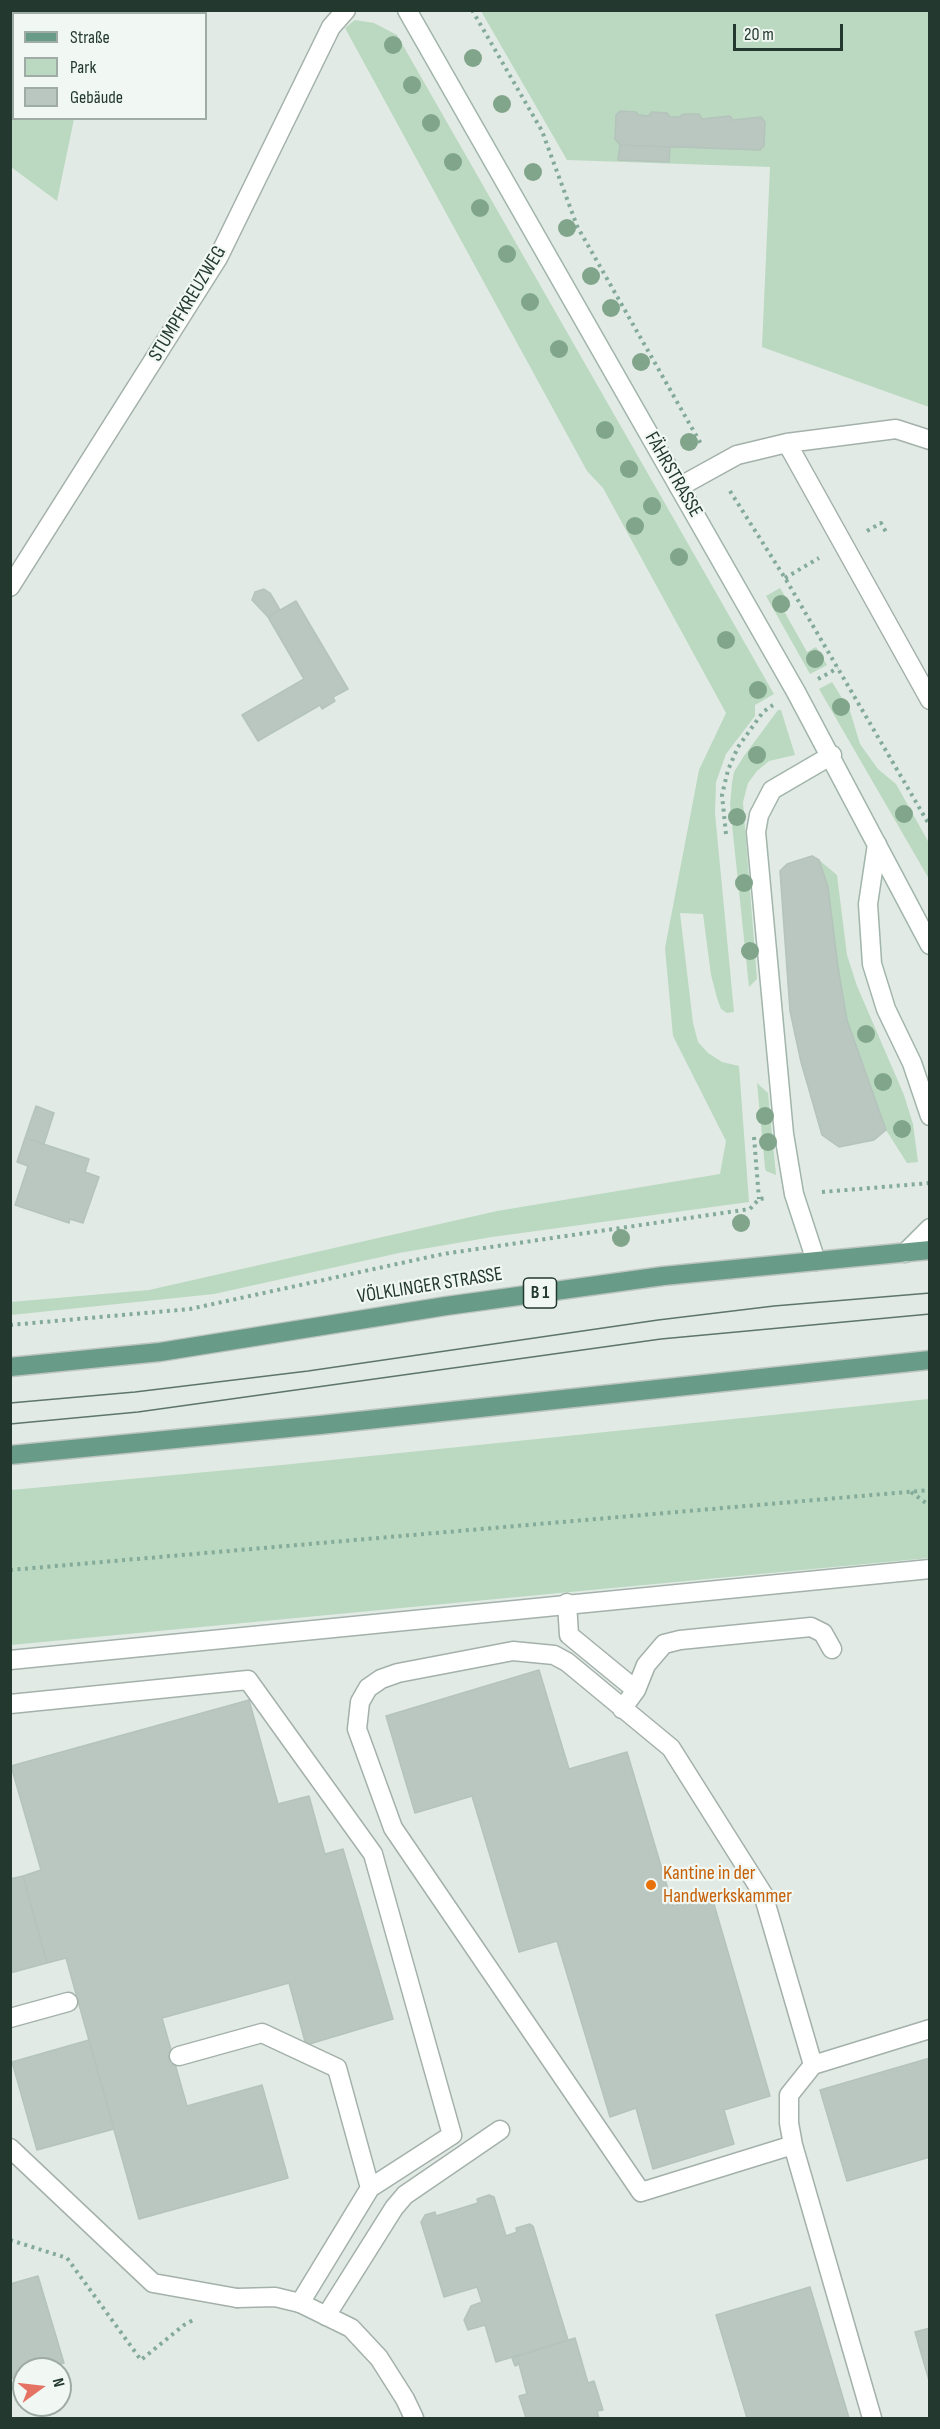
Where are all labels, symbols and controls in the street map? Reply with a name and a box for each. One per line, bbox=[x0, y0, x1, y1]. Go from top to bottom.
legend bbox=[12, 12, 207, 120]
scale bar bbox=[736, 12, 846, 50]
text: 20 m bbox=[744, 24, 774, 45]
text: Straße bbox=[70, 27, 110, 48]
text: Park bbox=[70, 57, 96, 78]
text: Gebäude bbox=[70, 87, 123, 108]
street label: STUMPFKREUZWEG bbox=[144, 242, 232, 366]
street label: FÄHRSTRASSE bbox=[639, 428, 707, 522]
street label: VÖLKLINGER STRASSE bbox=[356, 1263, 504, 1309]
road number: B 1 bbox=[524, 1278, 556, 1308]
place label: Kantine in der Handwerkskammer bbox=[663, 1862, 792, 1909]
marker: Kantine in der Handwerkskammer bbox=[644, 1878, 658, 1892]
north arrow bbox=[12, 2357, 72, 2417]
text: N bbox=[48, 2376, 68, 2389]

